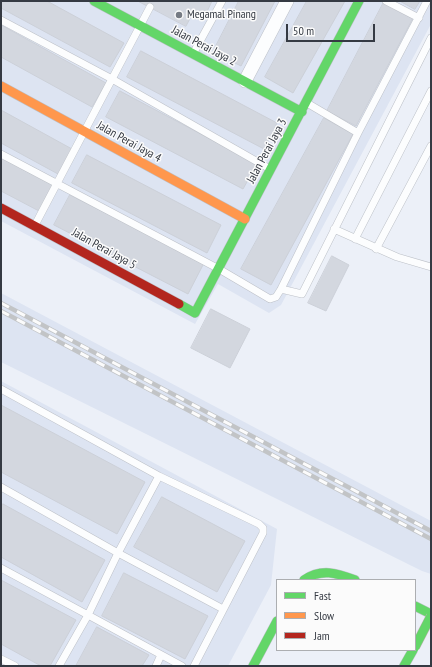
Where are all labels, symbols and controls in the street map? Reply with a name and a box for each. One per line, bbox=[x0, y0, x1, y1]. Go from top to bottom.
place label: Megamal Pinang bbox=[187, 8, 256, 22]
marker: Megamal Pinang bbox=[174, 10, 184, 20]
scale bar bbox=[288, 16, 377, 42]
street label: Jalan Perai Jaya 2 bbox=[169, 23, 239, 69]
text: 50 m bbox=[293, 23, 314, 38]
street label: Jalan Perai Jaya 3 bbox=[244, 116, 290, 186]
street label: Jalan Perai Jaya 4 bbox=[94, 118, 164, 166]
street label: Jalan Perai Jaya 5 bbox=[69, 225, 139, 273]
legend bbox=[276, 579, 416, 651]
text: Fast bbox=[314, 588, 331, 603]
text: Slow bbox=[314, 608, 334, 623]
text: Jam bbox=[314, 628, 330, 643]

